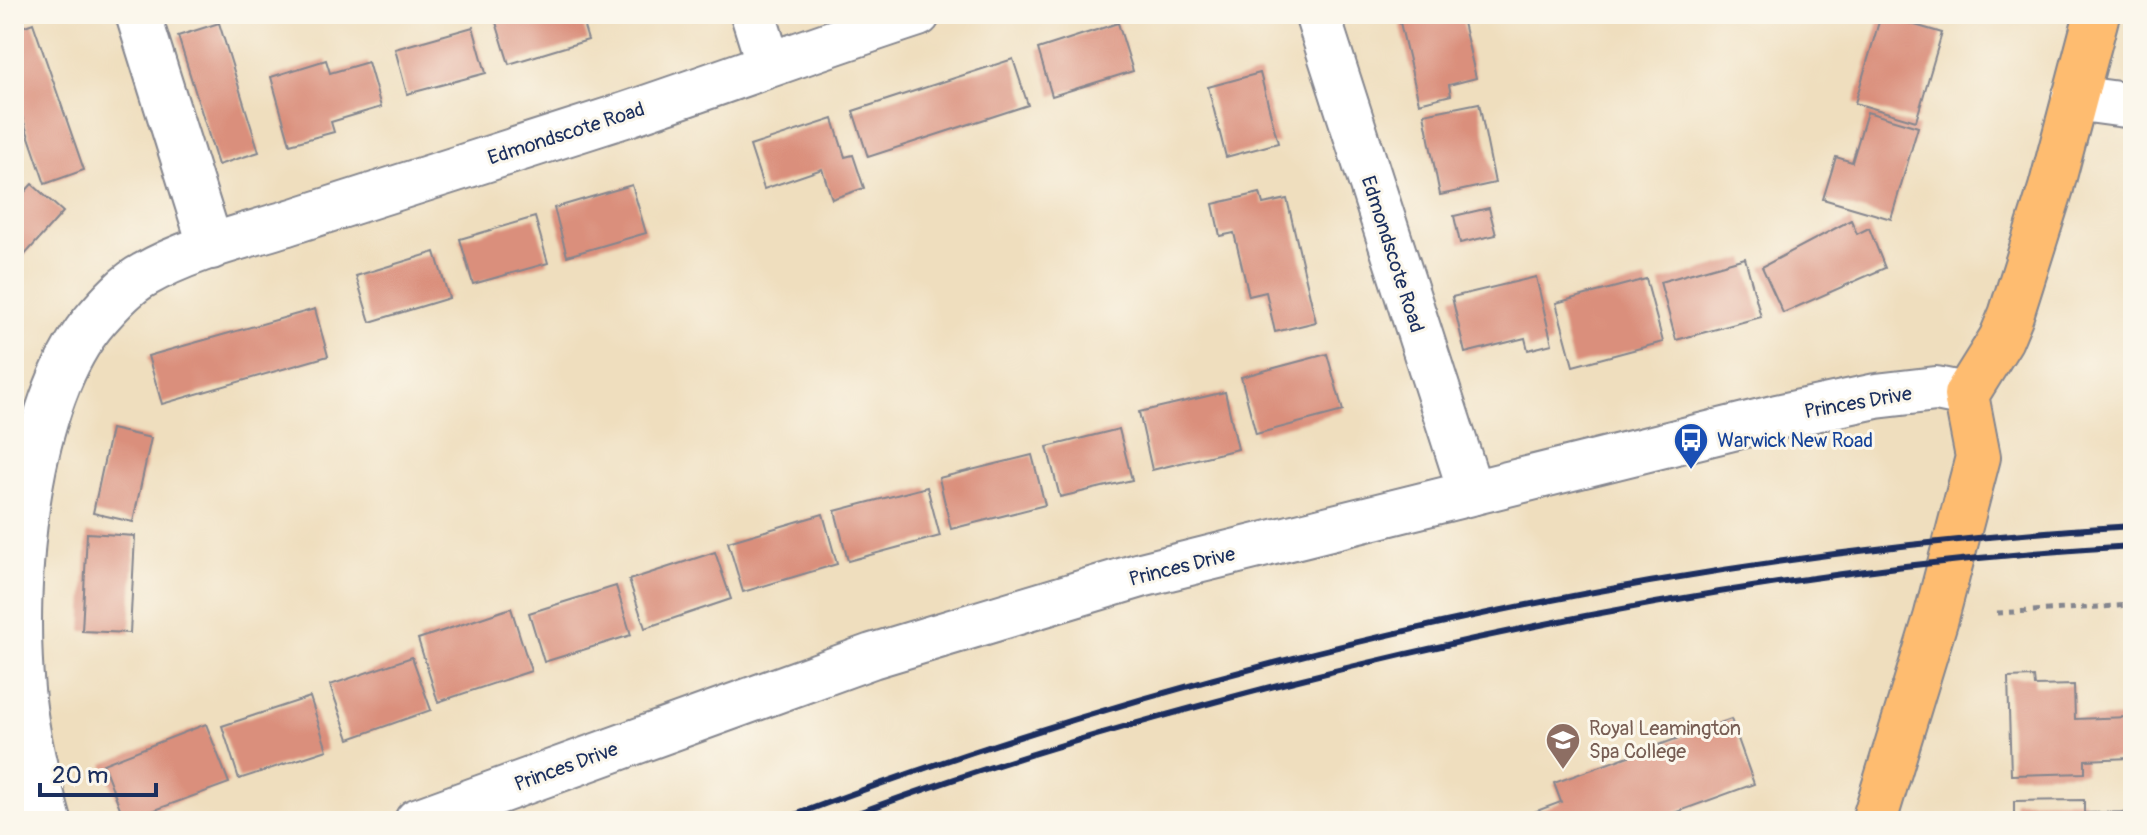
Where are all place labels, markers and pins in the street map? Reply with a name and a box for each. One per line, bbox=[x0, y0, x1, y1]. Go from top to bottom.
bus stop icon: Warwick New Road bbox=[1672, 421, 1710, 471]
place label: Warwick New Road bbox=[1717, 428, 1873, 453]
place label: Royal Leamington Spa College bbox=[1589, 716, 1741, 764]
school or university icon: Royal Leamington Spa College bbox=[1544, 721, 1582, 771]

